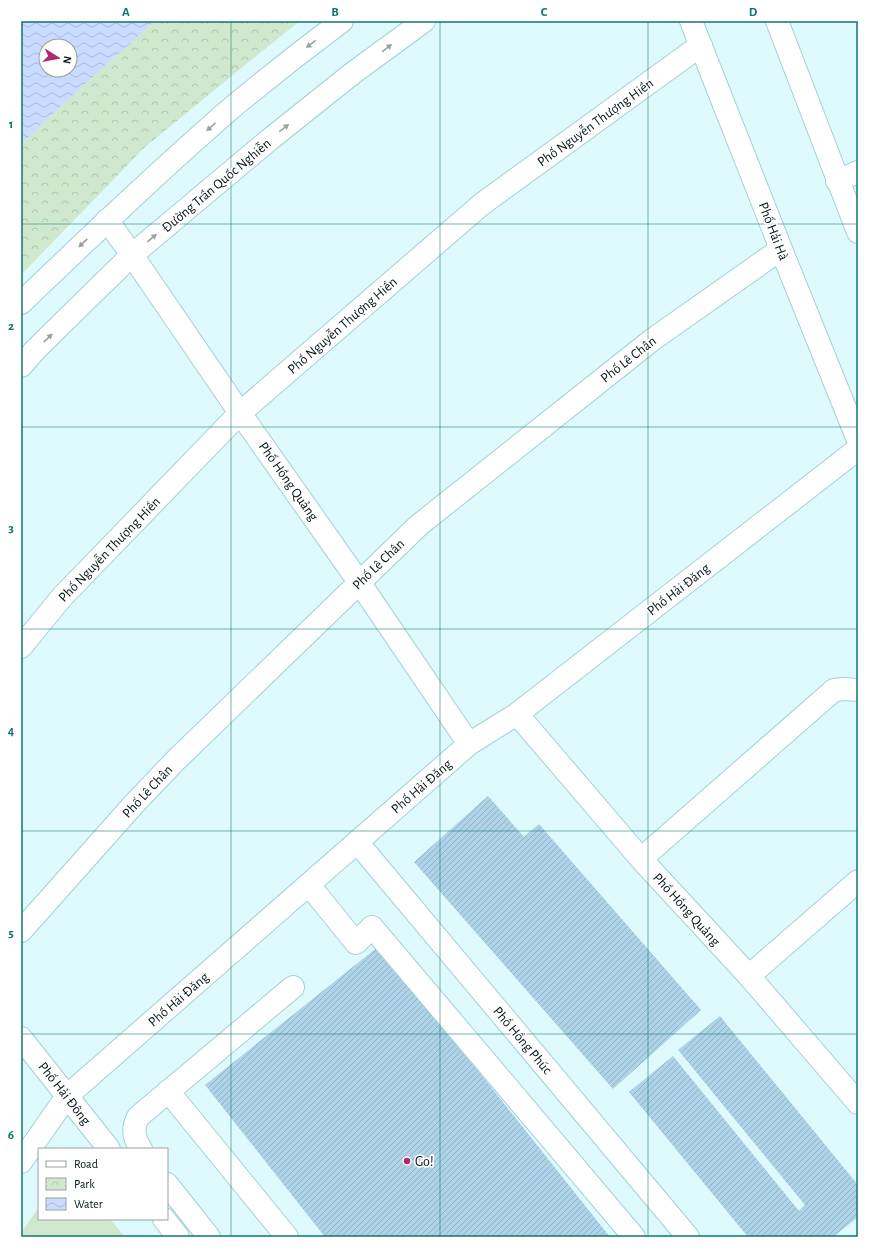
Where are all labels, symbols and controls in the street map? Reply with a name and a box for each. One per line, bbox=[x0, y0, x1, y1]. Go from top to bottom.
text: A bbox=[122, 6, 130, 19]
text: B bbox=[331, 6, 339, 19]
text: C bbox=[541, 6, 548, 19]
text: D bbox=[749, 6, 758, 19]
north arrow bbox=[38, 38, 78, 78]
one-way arrow bbox=[306, 40, 316, 48]
one-way arrow bbox=[382, 45, 392, 53]
text: N bbox=[61, 55, 73, 65]
street label: Phố Nguyễn Thượng Hiền bbox=[534, 74, 656, 170]
text: 1 bbox=[9, 118, 13, 131]
one-way arrow bbox=[206, 122, 215, 131]
one-way arrow bbox=[279, 124, 290, 133]
street label: Đường Trần Quốc Nghiễn bbox=[158, 135, 274, 235]
street label: Phố Hải Hà bbox=[756, 200, 792, 263]
one-way arrow bbox=[147, 234, 157, 243]
one-way arrow bbox=[78, 238, 88, 248]
street label: Phố Nguyễn Thượng Hiền bbox=[284, 273, 400, 377]
text: 2 bbox=[8, 320, 14, 333]
one-way arrow bbox=[43, 333, 53, 342]
street label: Phố Lê Chân bbox=[598, 333, 659, 386]
street label: Phố Hồng Quảng bbox=[256, 439, 321, 524]
street label: Phố Nguyễn Thượng Hiền bbox=[55, 493, 163, 605]
text: 3 bbox=[8, 522, 14, 535]
street label: Phố Lê Chân bbox=[349, 536, 407, 593]
street label: Phố Hải Đăng bbox=[644, 560, 713, 618]
text: 4 bbox=[8, 725, 15, 738]
street label: Phố Hải Đăng bbox=[388, 756, 455, 817]
street label: Phố Lê Chân bbox=[119, 762, 175, 821]
street label: Phố Hồng Quảng bbox=[650, 870, 723, 949]
text: 5 bbox=[8, 927, 14, 940]
street label: Phố Hải Đăng bbox=[145, 969, 212, 1030]
street label: Phố Hồng Phúc bbox=[490, 1004, 555, 1077]
street label: Phố Hải Đông bbox=[36, 1059, 94, 1128]
text: 6 bbox=[8, 1129, 14, 1142]
legend bbox=[38, 1148, 168, 1220]
place label: Go! bbox=[415, 1155, 434, 1169]
marker: Go! bbox=[402, 1156, 412, 1166]
text: Road bbox=[74, 1158, 98, 1170]
text: Park bbox=[74, 1178, 95, 1190]
text: Water bbox=[74, 1198, 103, 1210]

